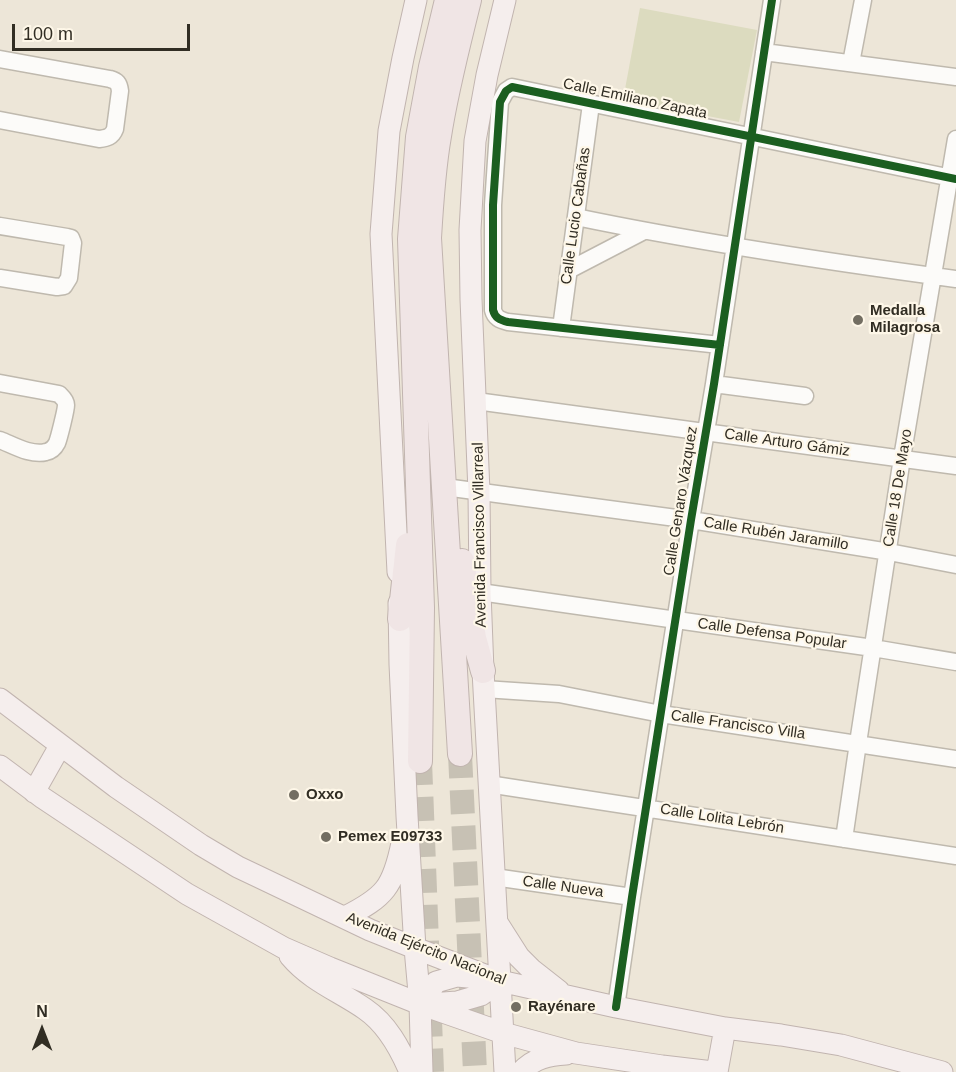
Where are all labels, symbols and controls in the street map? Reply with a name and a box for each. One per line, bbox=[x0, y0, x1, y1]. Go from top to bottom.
scale bar bbox=[15, 12, 194, 50]
text: 100 m bbox=[23, 24, 73, 44]
street label: Calle Emiliano Zapata bbox=[561, 75, 709, 123]
street label: Calle Lucio Cabañas bbox=[557, 146, 595, 286]
place label: Medalla Milagrosa bbox=[870, 302, 940, 337]
marker: Medalla Milagrosa bbox=[851, 313, 865, 327]
street label: Calle Genaro Vázquez bbox=[660, 425, 702, 577]
street label: Calle Arturo Gámiz bbox=[723, 425, 851, 461]
street label: Calle 18 De Mayo bbox=[880, 428, 916, 548]
street label: Avenida Francisco Villarreal bbox=[469, 442, 491, 628]
street label: Calle Rubén Jaramillo bbox=[702, 514, 850, 554]
street label: Calle Defensa Popular bbox=[696, 615, 848, 653]
street label: Calle Francisco Villa bbox=[670, 707, 806, 743]
place label: Oxxo bbox=[306, 786, 344, 804]
marker: Oxxo bbox=[287, 788, 301, 802]
street label: Calle Lolita Lebrón bbox=[659, 800, 785, 838]
place label: Pemex E09733 bbox=[338, 828, 442, 846]
marker: Pemex E09733 bbox=[319, 830, 333, 844]
street label: Calle Nueva bbox=[521, 872, 605, 902]
street label: Avenida Ejército Nacional bbox=[344, 909, 508, 989]
place label: Rayénare bbox=[528, 998, 596, 1016]
north arrow bbox=[12, 1000, 72, 1060]
marker: Rayénare bbox=[509, 1000, 523, 1014]
text: N bbox=[36, 1003, 48, 1020]

